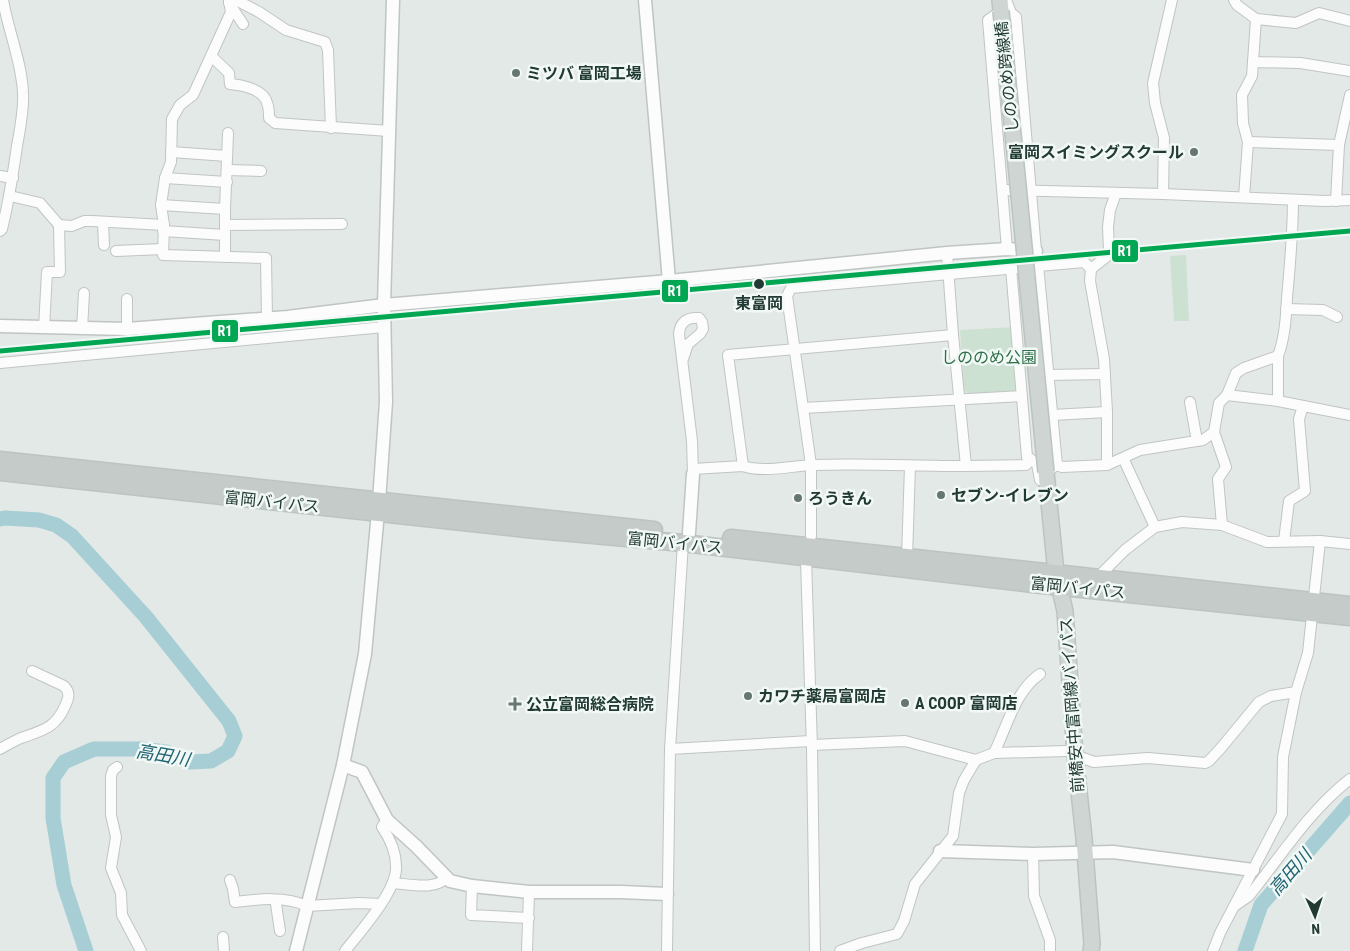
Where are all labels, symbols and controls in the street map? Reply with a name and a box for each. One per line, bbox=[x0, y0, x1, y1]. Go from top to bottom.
street label: しののめ跨線橋 bbox=[992, 20, 1022, 134]
place label: ミツバ 富岡工場 bbox=[526, 64, 642, 83]
marker: ミツバ 富岡工場 bbox=[510, 67, 522, 79]
place label: 富岡スイミングスクール bbox=[1008, 143, 1184, 162]
marker: 富岡スイミングスクール bbox=[1188, 146, 1200, 158]
line badge: R1 bbox=[1111, 239, 1139, 263]
text: R1 bbox=[1118, 243, 1132, 259]
marker: 東富岡 bbox=[752, 277, 766, 291]
line badge: R1 bbox=[661, 279, 689, 303]
text: R1 bbox=[668, 283, 682, 299]
place label: 東富岡 bbox=[735, 294, 783, 313]
line badge: R1 bbox=[211, 319, 239, 343]
text: R1 bbox=[218, 323, 232, 339]
park label: しののめ公園 bbox=[941, 348, 1037, 367]
place label: セブン-イレブン bbox=[951, 486, 1069, 505]
street label: 富岡バイパス bbox=[223, 488, 321, 516]
place label: ろうきん bbox=[808, 489, 872, 508]
marker: セブン-イレブン bbox=[935, 489, 947, 501]
marker: ろうきん bbox=[792, 492, 804, 504]
street label: 富岡バイパス bbox=[626, 529, 724, 557]
street label: 富岡バイパス bbox=[1029, 574, 1127, 602]
street label: 前橋安中富岡線バイパス bbox=[1056, 617, 1088, 793]
place label: カワチ薬局富岡店 bbox=[758, 687, 886, 706]
marker: カワチ薬局富岡店 bbox=[742, 690, 754, 702]
place label: A COOP 富岡店 bbox=[915, 694, 1017, 713]
place label: 公立富岡総合病院 bbox=[526, 695, 654, 714]
marker: 公立富岡総合病院 bbox=[508, 697, 522, 711]
marker: A COOP 富岡店 bbox=[899, 697, 911, 709]
water label: 高田川 bbox=[135, 740, 193, 770]
water label: 高田川 bbox=[1264, 843, 1317, 899]
north arrow bbox=[1290, 891, 1340, 941]
text: N bbox=[1311, 921, 1320, 937]

